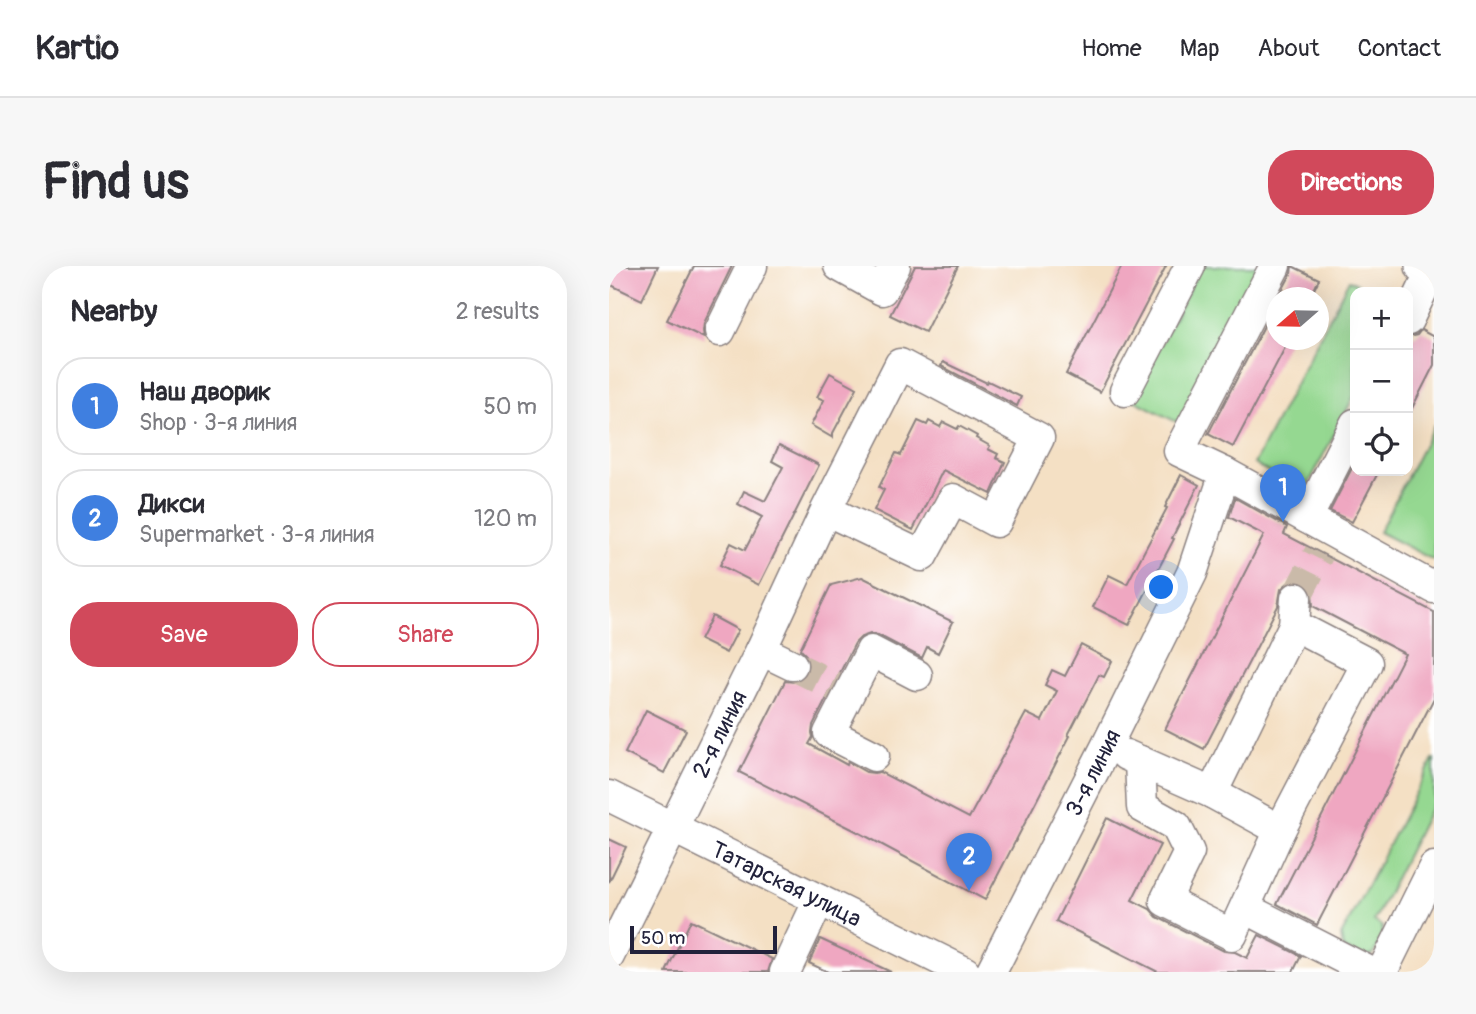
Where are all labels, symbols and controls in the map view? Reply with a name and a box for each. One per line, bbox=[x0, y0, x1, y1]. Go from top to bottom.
text: Kartio bbox=[35, 28, 119, 69]
text: Home bbox=[1081, 34, 1142, 63]
text: Map bbox=[1180, 34, 1220, 63]
text: About bbox=[1258, 34, 1320, 63]
text: Contact bbox=[1358, 34, 1441, 63]
button: Directions bbox=[1268, 150, 1434, 215]
text: Find us bbox=[42, 152, 189, 213]
north arrow bbox=[1266, 287, 1329, 350]
map controls bbox=[1350, 287, 1413, 476]
button: + bbox=[1350, 287, 1413, 350]
text: Nearby bbox=[70, 293, 157, 330]
text: 2 results bbox=[456, 297, 539, 326]
button: − bbox=[1350, 350, 1413, 413]
text: Наш дворик bbox=[139, 376, 271, 408]
text: 1 bbox=[91, 392, 100, 421]
text: 50 m bbox=[483, 392, 537, 421]
text: Shop · 3-я линия bbox=[139, 408, 297, 437]
button: locate bbox=[1350, 413, 1413, 476]
pin: 1 bbox=[1260, 464, 1306, 522]
text: Дикси bbox=[139, 488, 204, 520]
text: 2 bbox=[89, 504, 101, 533]
text: 120 m bbox=[474, 504, 537, 533]
text: Supermarket · 3-я линия bbox=[139, 520, 375, 549]
your location bbox=[1144, 570, 1178, 604]
button: Save bbox=[70, 602, 298, 667]
button: Share bbox=[312, 602, 539, 667]
street label: 2-я линия bbox=[686, 686, 754, 782]
street label: 3-я линия bbox=[1059, 725, 1127, 821]
pin: 2 bbox=[946, 833, 992, 891]
street label: Татарская улица bbox=[706, 835, 866, 934]
scale bar bbox=[630, 923, 777, 955]
text: 50 m bbox=[641, 926, 685, 950]

